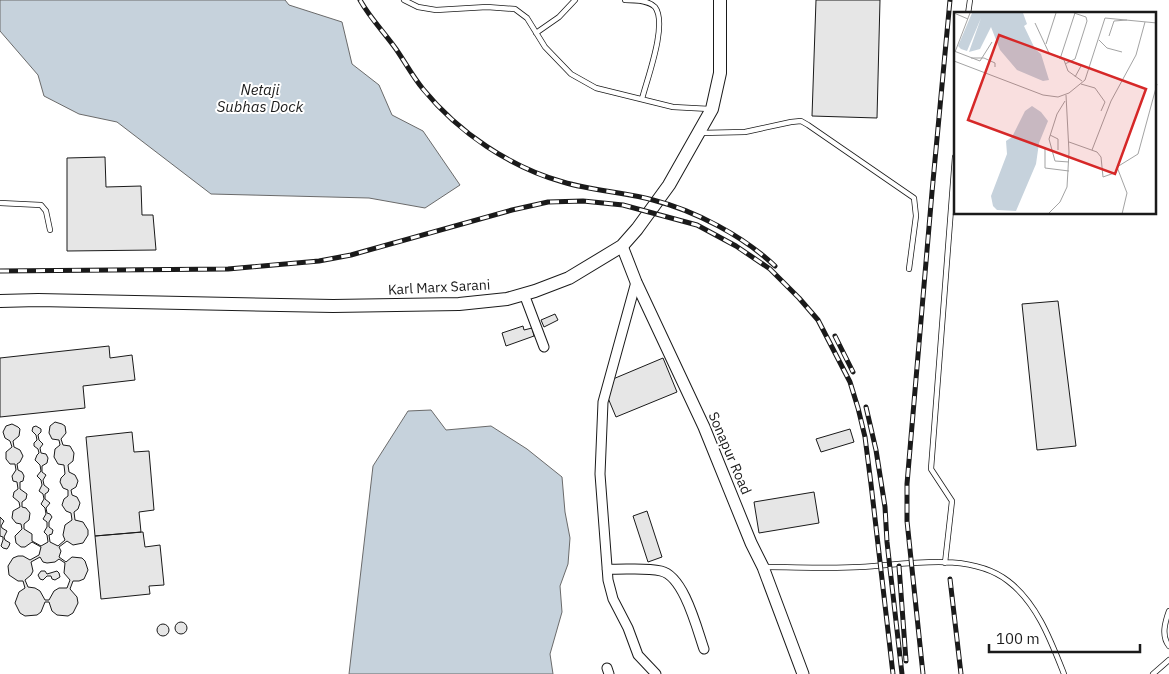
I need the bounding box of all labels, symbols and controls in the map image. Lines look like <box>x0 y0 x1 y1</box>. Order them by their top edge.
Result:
inset map <box>954 12 1156 215</box>
water label: Netaji Subhas Dock <box>217 80 304 116</box>
street label: Karl Marx Sarani <box>387 275 491 299</box>
street label: Sonapur Road <box>705 409 755 497</box>
scale bar <box>989 622 1140 654</box>
text: 100 m <box>996 629 1040 648</box>

